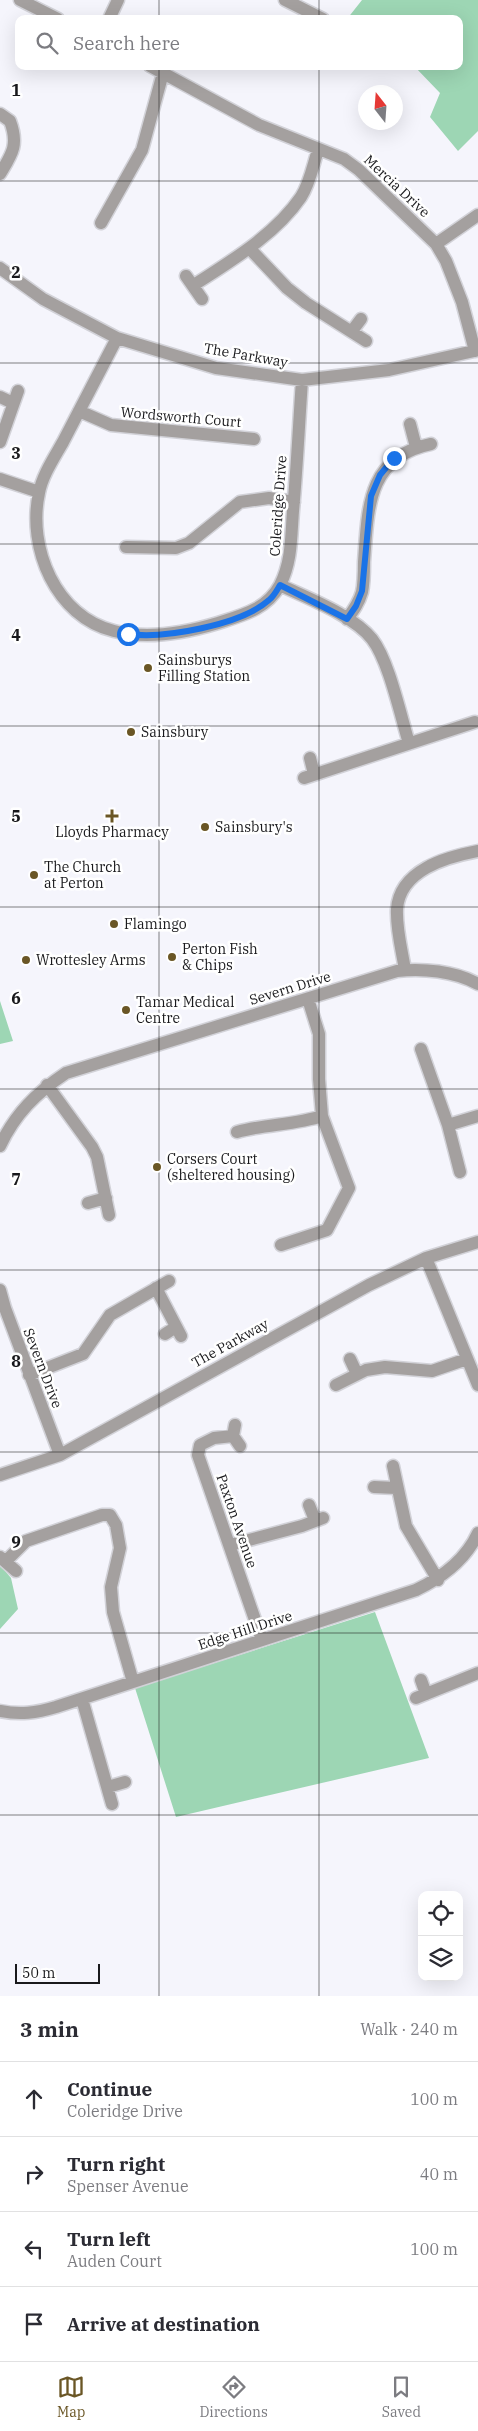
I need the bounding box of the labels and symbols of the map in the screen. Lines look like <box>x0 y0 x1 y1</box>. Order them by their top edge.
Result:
text: 1 <box>11 80 21 100</box>
north arrow <box>358 85 403 130</box>
street label: Mercia Drive <box>360 151 434 221</box>
text: 2 <box>11 262 21 282</box>
street label: The Parkway <box>203 339 290 371</box>
street label: Wordsworth Court <box>120 403 242 431</box>
text: 3 <box>11 443 21 463</box>
route end <box>383 447 406 470</box>
street label: Coleridge Drive <box>265 455 291 557</box>
route start <box>117 623 140 646</box>
text: 4 <box>11 625 21 645</box>
place label: Sainsburys Filling Station <box>158 651 250 685</box>
marker: Sainsburys Filling Station <box>142 662 154 674</box>
place label: Sainsbury <box>141 723 209 741</box>
marker: Sainsbury <box>125 726 137 738</box>
text: 5 <box>11 806 21 826</box>
marker: Lloyds Pharmacy <box>106 810 118 822</box>
place label: Sainsbury's <box>215 818 293 836</box>
marker: Sainsbury's <box>199 821 211 833</box>
place label: Lloyds Pharmacy <box>55 823 169 841</box>
place label: The Church at Perton <box>44 858 122 892</box>
marker: The Church at Perton <box>28 869 40 881</box>
place label: Flamingo <box>124 915 187 933</box>
marker: Flamingo <box>108 918 120 930</box>
place label: Perton Fish & Chips <box>182 940 258 974</box>
place label: Wrottesley Arms <box>36 951 146 969</box>
marker: Perton Fish & Chips <box>166 951 178 963</box>
marker: Wrottesley Arms <box>20 954 32 966</box>
street label: Severn Drive <box>247 967 333 1009</box>
text: 6 <box>11 988 21 1008</box>
place label: Tamar Medical Centre <box>136 993 234 1027</box>
marker: Tamar Medical Centre <box>120 1004 132 1016</box>
place label: Corsers Court (sheltered housing) <box>167 1150 295 1184</box>
marker: Corsers Court (sheltered housing) <box>151 1161 163 1173</box>
text: 7 <box>11 1169 21 1189</box>
street label: The Parkway <box>188 1314 272 1371</box>
street label: Severn Drive <box>19 1325 67 1411</box>
text: 8 <box>11 1351 21 1371</box>
street label: Paxton Avenue <box>212 1472 262 1570</box>
text: 9 <box>11 1532 21 1552</box>
street label: Edge Hill Drive <box>196 1606 294 1654</box>
scale bar <box>15 1961 100 1984</box>

